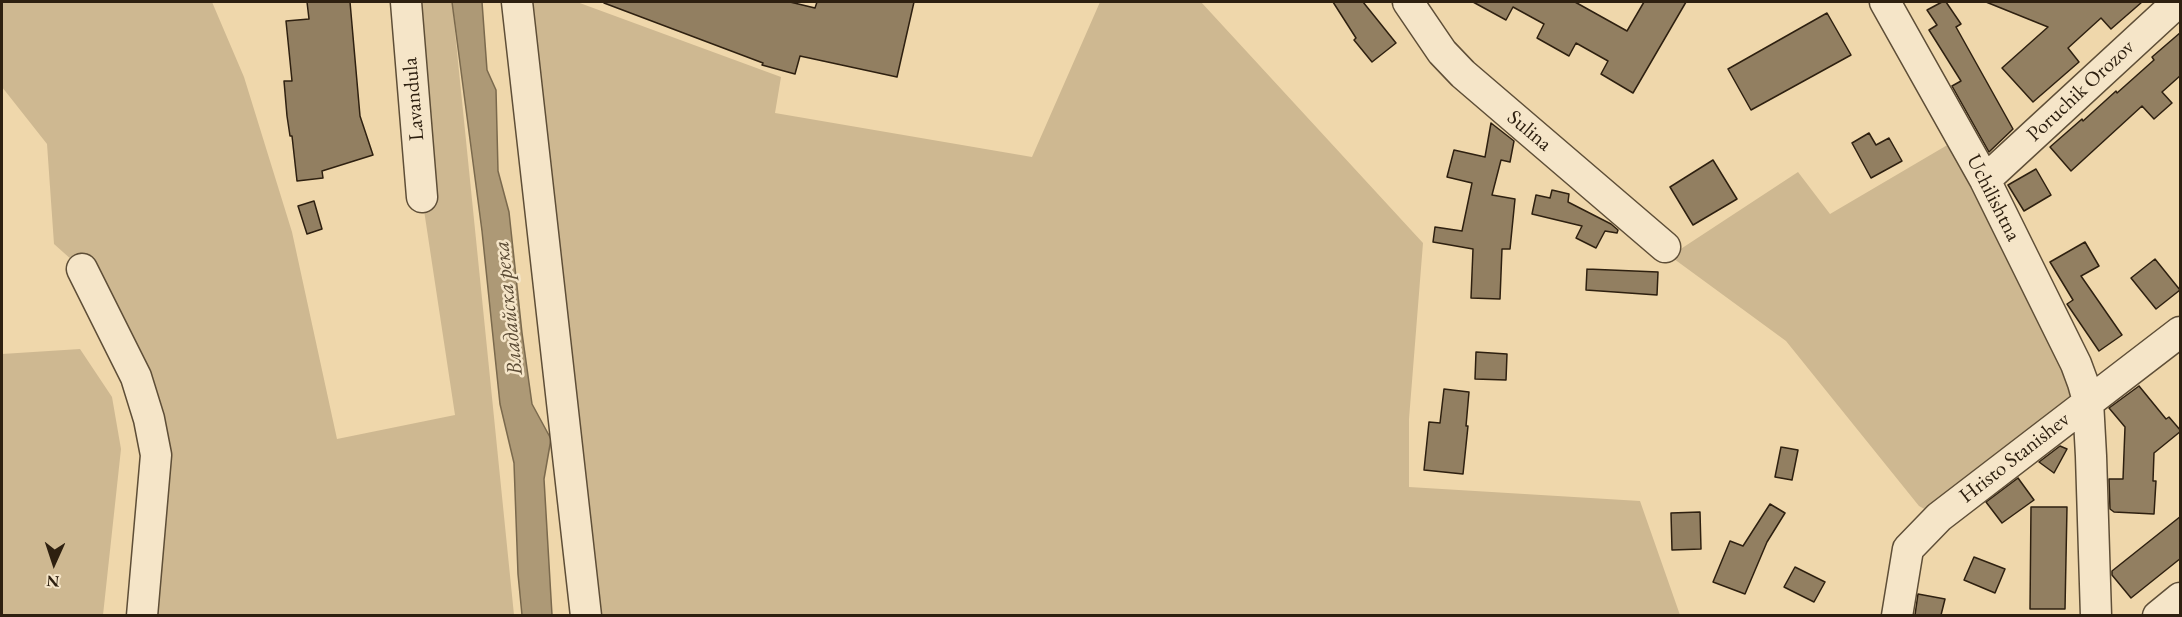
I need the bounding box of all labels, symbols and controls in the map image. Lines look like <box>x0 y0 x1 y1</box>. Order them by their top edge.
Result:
street label: Poruchik Orozov <box>2022 35 2140 147</box>
street label: Lavandula <box>398 56 430 142</box>
street label: Sulina <box>1502 105 1556 157</box>
street label: Uchilishtna <box>1960 150 2026 246</box>
water label: Владайска река <box>489 239 529 377</box>
street label: Hristo Stanishev <box>1955 407 2075 509</box>
north arrow <box>24 533 84 593</box>
text: N <box>46 571 60 592</box>

